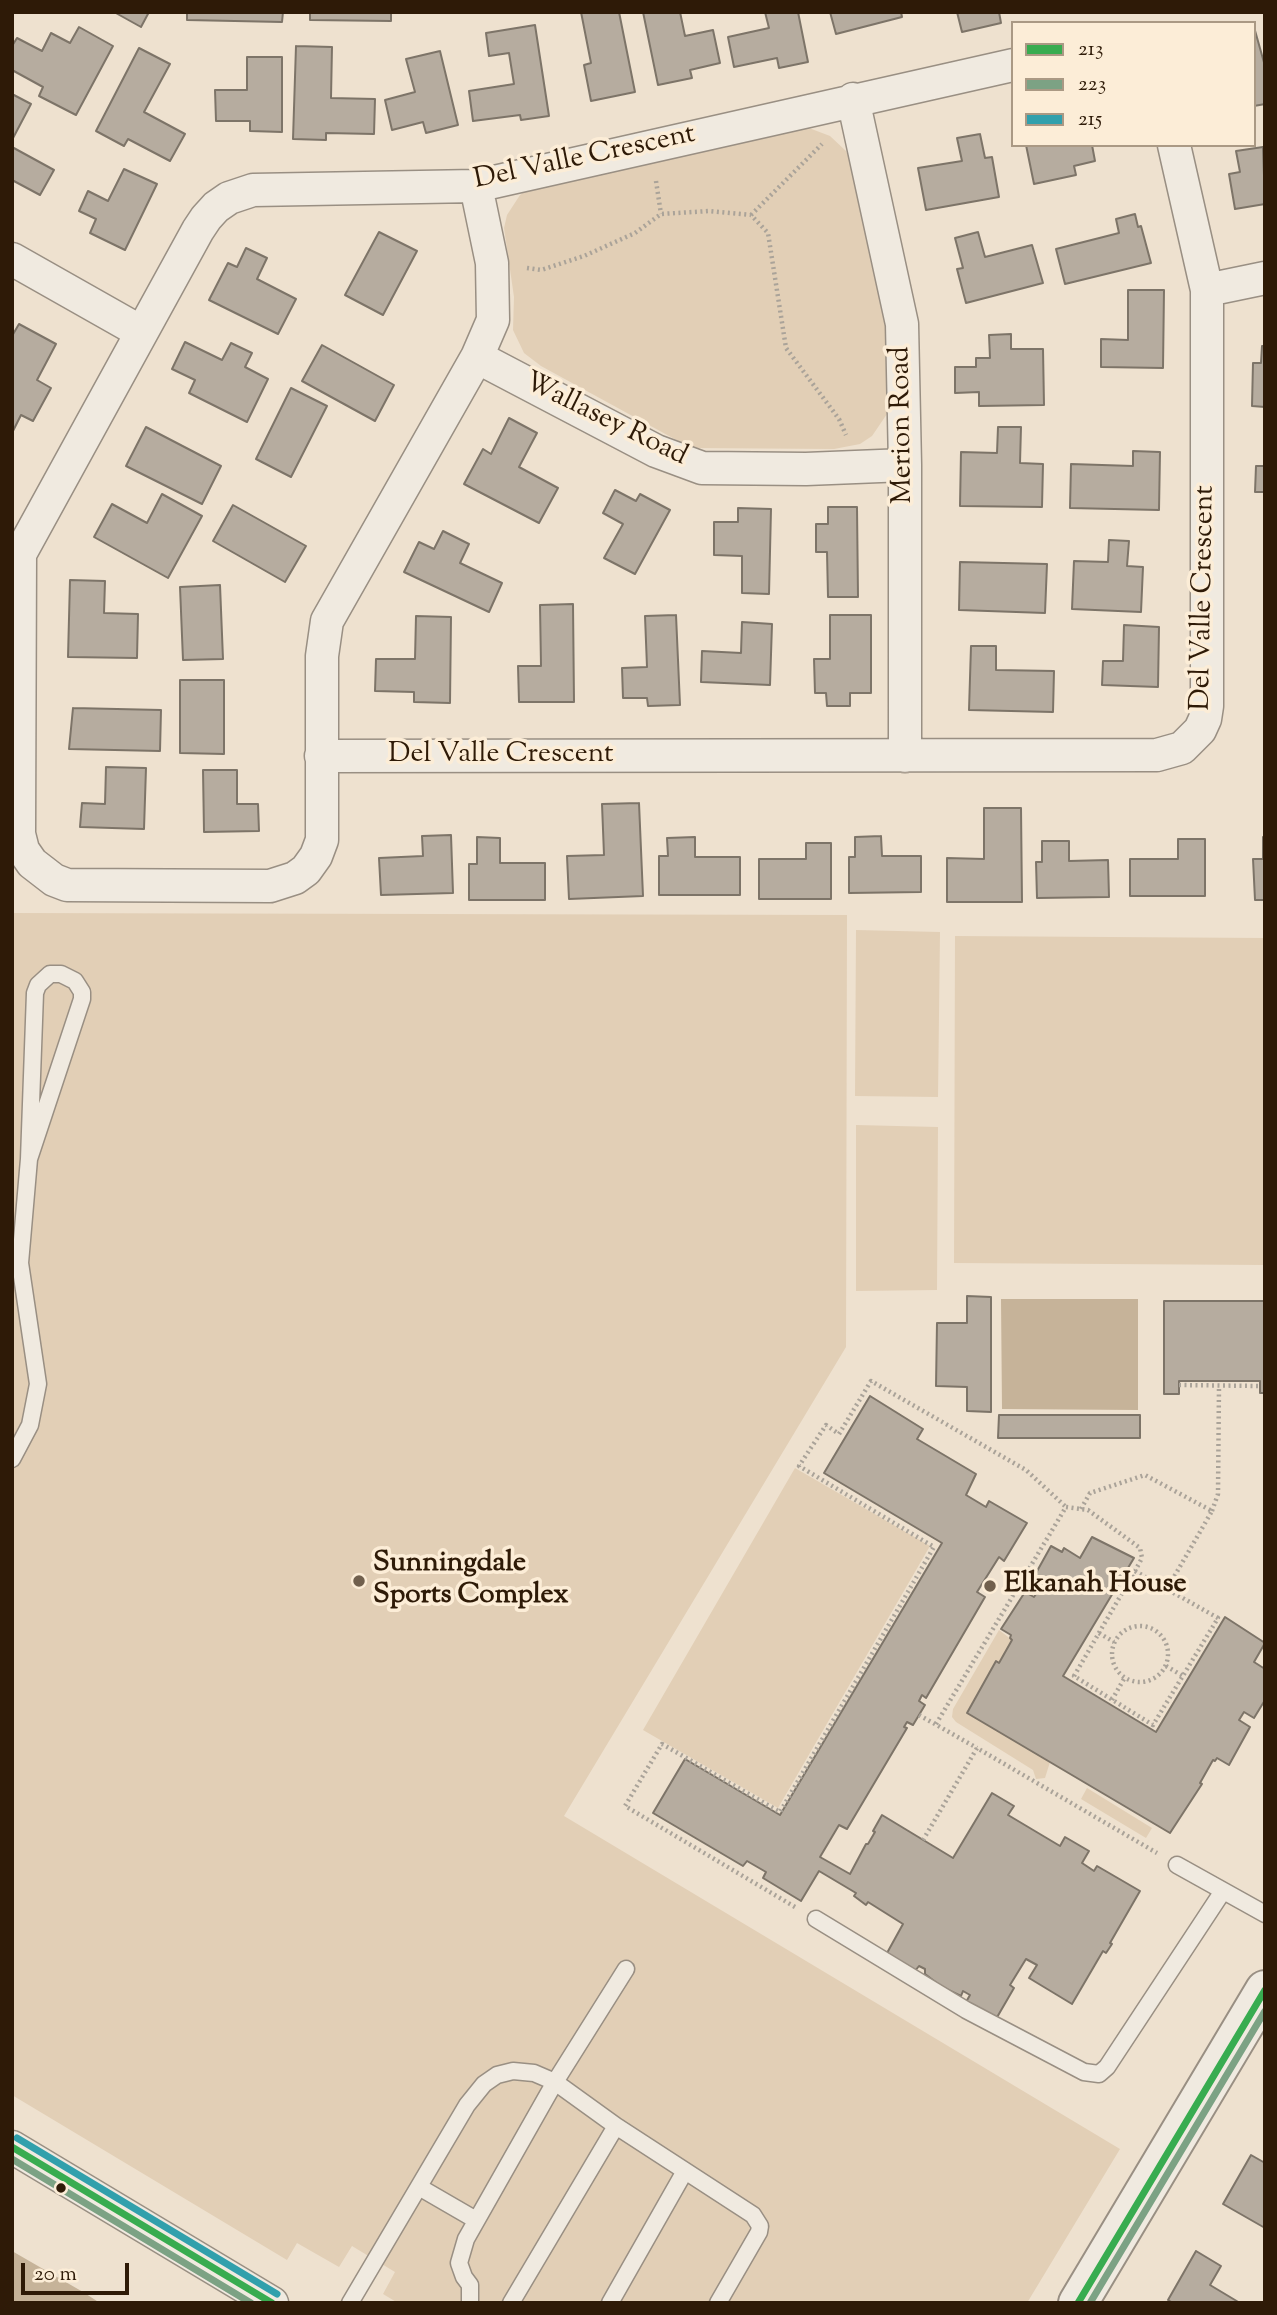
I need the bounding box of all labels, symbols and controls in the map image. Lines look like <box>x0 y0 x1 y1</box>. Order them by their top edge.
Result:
legend <box>1011 21 1256 147</box>
text: 213 <box>1078 35 1103 65</box>
text: 223 <box>1078 70 1106 100</box>
text: 215 <box>1078 105 1102 135</box>
street label: Del Valle Crescent <box>471 119 699 199</box>
street label: Merion Road <box>886 346 922 504</box>
street label: Wallasey Road <box>518 367 692 475</box>
street label: Del Valle Crescent <box>1186 485 1224 711</box>
street label: Del Valle Crescent <box>388 739 614 773</box>
place label: Sunningdale Sports Complex <box>373 1548 569 1614</box>
place label: Elkanah House <box>1004 1569 1187 1603</box>
marker: Sunningdale Sports Complex <box>351 1573 367 1589</box>
marker: Elkanah House <box>982 1578 998 1594</box>
unlabelled marker <box>54 2181 68 2195</box>
scale bar <box>24 2248 133 2292</box>
text: 20 m <box>34 2260 77 2290</box>

